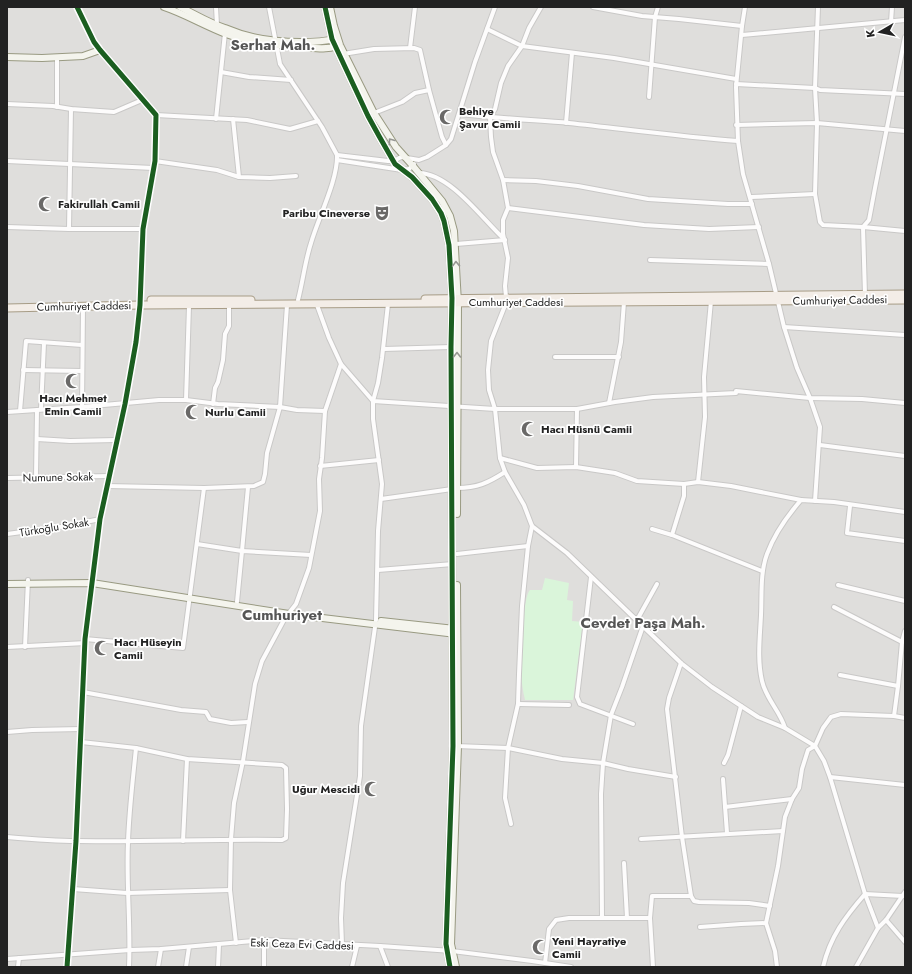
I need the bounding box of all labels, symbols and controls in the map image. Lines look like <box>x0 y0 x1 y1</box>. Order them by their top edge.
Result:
north arrow <box>860 12 900 52</box>
text: K <box>862 28 879 39</box>
district label: Serhat Mah. <box>231 34 315 56</box>
place label: Behiye Şavur Camii <box>459 103 520 132</box>
mosque icon: Behiye Şavur Camii <box>438 108 456 126</box>
one-way arrow <box>388 138 396 145</box>
mosque icon: Fakirullah Camii <box>37 195 55 213</box>
place label: Fakirullah Camii <box>58 196 140 212</box>
theatre icon: Paribu Cineverse <box>373 204 391 222</box>
place label: Paribu Cineverse <box>283 205 370 221</box>
one-way arrow <box>452 261 461 267</box>
street label: Cumhuriyet Caddesi <box>793 291 888 309</box>
street label: Cumhuriyet Caddesi <box>469 294 563 310</box>
street label: Cumhuriyet Caddesi <box>37 297 132 315</box>
one-way arrow <box>453 352 461 358</box>
mosque icon: Hacı Mehmet Emin Camii <box>64 372 82 390</box>
place label: Hacı Mehmet Emin Camii <box>39 390 107 419</box>
mosque icon: Nurlu Camii <box>184 403 202 421</box>
place label: Nurlu Camii <box>205 404 266 420</box>
mosque icon: Hacı Hüsnü Camii <box>520 420 538 438</box>
place label: Hacı Hüsnü Camii <box>541 421 632 437</box>
street label: Numune Sokak <box>23 468 93 486</box>
street label: Türkoğlu Sokak <box>18 514 90 540</box>
district label: Cumhuriyet <box>242 604 322 626</box>
district label: Cevdet Paşa Mah. <box>580 612 706 634</box>
place label: Hacı Hüseyin Camii <box>114 634 182 663</box>
mosque icon: Hacı Hüseyin Camii <box>93 639 111 657</box>
mosque icon: Uğur Mescidi <box>363 780 381 798</box>
place label: Uğur Mescidi <box>292 781 360 797</box>
place label: Yeni Hayratiye Camii <box>551 933 626 962</box>
street label: Eski Ceza Evi Caddesi <box>250 934 354 954</box>
mosque icon: Yeni Hayratiye Camii <box>531 938 549 956</box>

